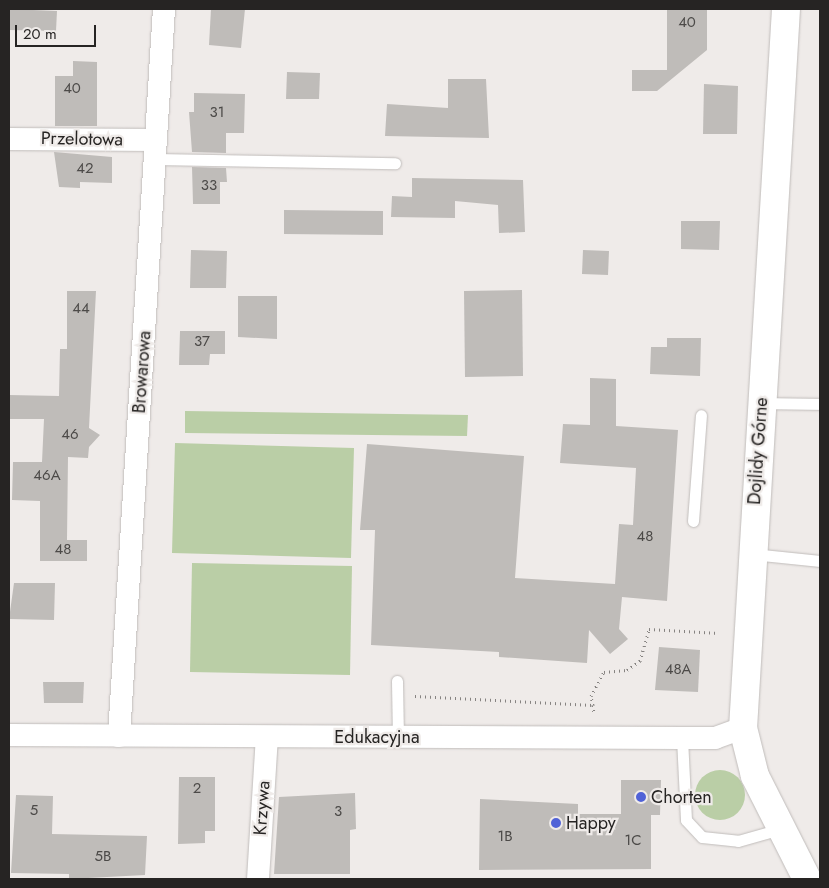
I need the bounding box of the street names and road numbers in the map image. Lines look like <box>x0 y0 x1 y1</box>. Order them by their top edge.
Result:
street label: Przelotowa <box>41 127 123 151</box>
street label: Browarowa <box>128 330 156 414</box>
street label: Dojlidy Górne <box>743 397 773 505</box>
street label: Edukacyjna <box>334 726 420 748</box>
street label: Krzywa <box>249 780 275 836</box>

